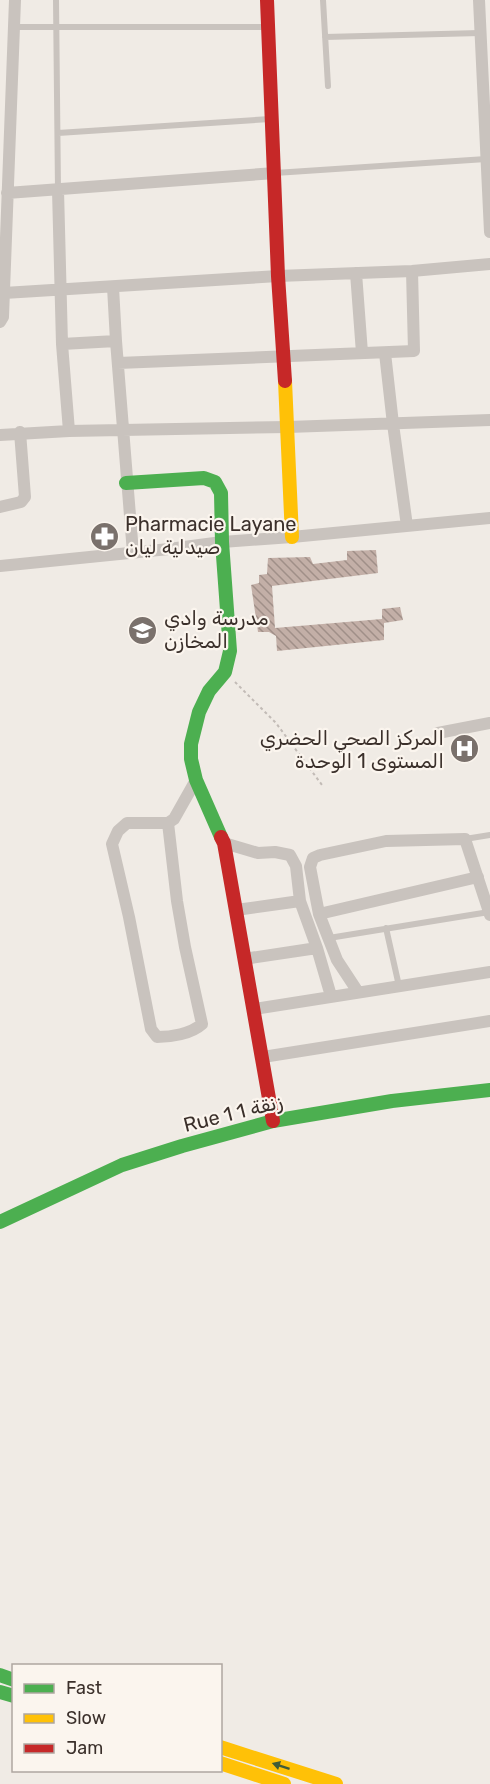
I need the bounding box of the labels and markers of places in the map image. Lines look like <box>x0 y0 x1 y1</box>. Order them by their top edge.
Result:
place label: Pharmacie Layane صيدلية ليان <box>125 512 297 559</box>
pharmacy icon: Pharmacie Layane صيدلية ليان <box>88 520 120 552</box>
place label: مدرسة وادي المخازن <box>164 606 269 653</box>
school or university icon: مدرسة وادي المخازن <box>127 614 159 646</box>
place label: المركز الصحي الحضري المستوى 1 الوحدة <box>260 726 444 773</box>
hospital icon: المركز الصحي الحضري المستوى 1 الوحدة <box>449 733 481 765</box>

